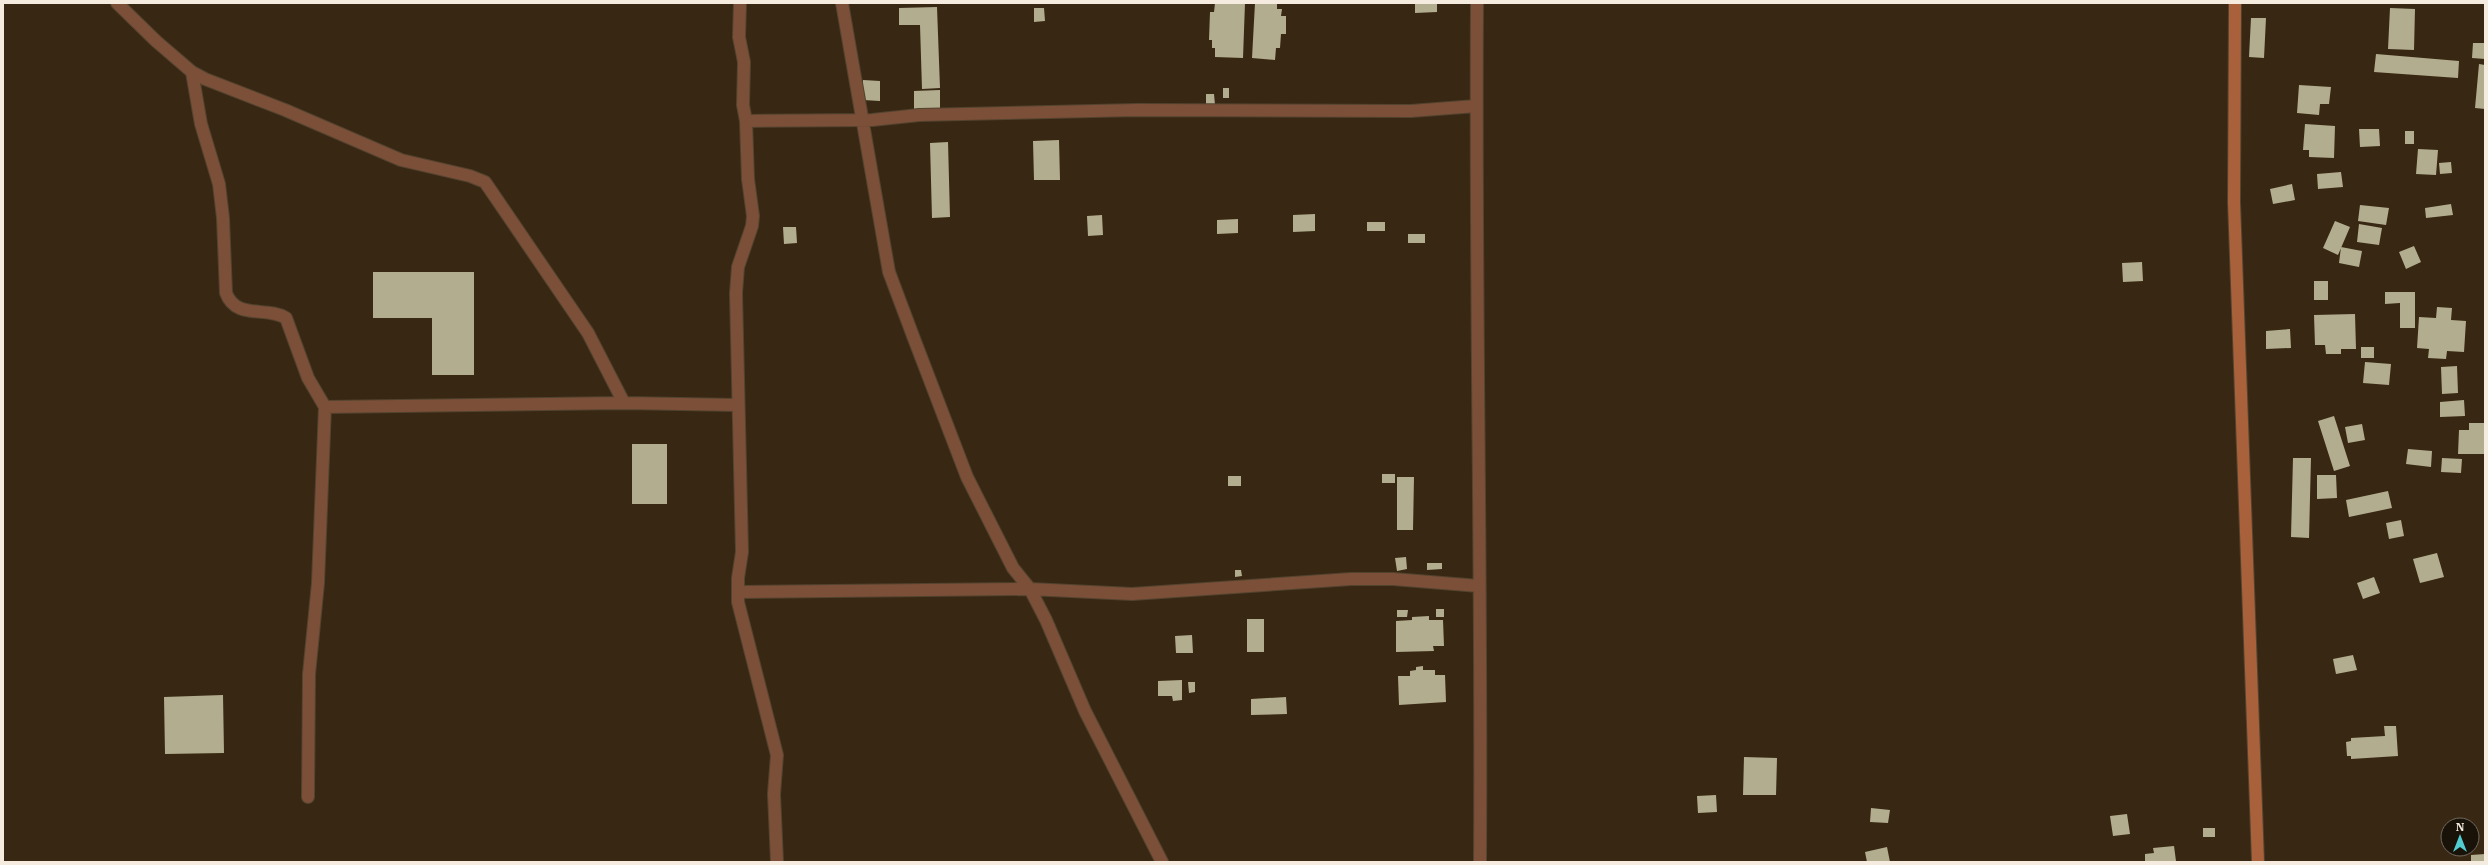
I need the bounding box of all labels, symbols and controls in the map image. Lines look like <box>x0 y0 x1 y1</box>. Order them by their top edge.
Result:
north arrow <box>2440 817 2480 857</box>
text: N <box>2456 820 2465 834</box>

